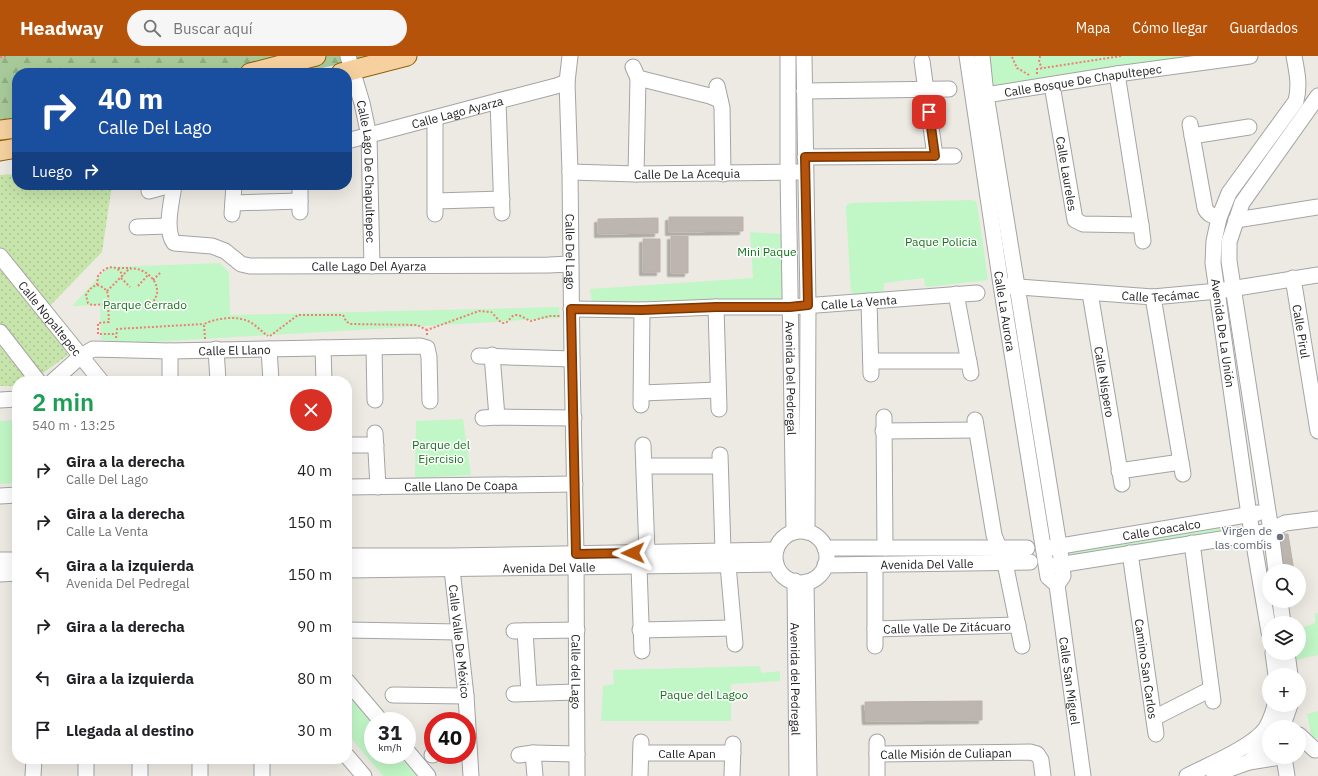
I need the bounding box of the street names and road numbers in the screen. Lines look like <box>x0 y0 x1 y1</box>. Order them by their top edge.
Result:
street label: Calle Bosque De Chapultepec <box>1003 61 1162 99</box>
street label: Calle Lago Ayarza <box>410 92 505 131</box>
street label: Calle Lago De Chapultepec <box>354 99 379 243</box>
street label: Calle Laureles <box>1053 135 1081 212</box>
street label: Calle De La Acequia <box>634 165 741 182</box>
street label: Calle Del Lago <box>563 214 579 290</box>
street label: Calle Lago Del Ayarza <box>311 258 427 273</box>
street label: Calle La Aurora <box>991 270 1019 353</box>
street label: Avenida De La Unión <box>1208 277 1238 389</box>
street label: Calle Nopaltepec <box>16 278 85 359</box>
street label: Calle Tecámac <box>1121 285 1200 305</box>
street label: Calle La Venta <box>820 291 898 312</box>
street label: Calle Pirul <box>1290 303 1314 359</box>
street label: Avenida Del Pedregal <box>783 321 800 435</box>
street label: Calle El Llano <box>198 341 271 358</box>
street label: Calle Níspero <box>1092 345 1118 419</box>
street label: Calle Llano De Coapa <box>404 477 518 494</box>
street label: Calle Coacalco <box>1121 515 1202 543</box>
street label: Avenida Del Valle <box>880 555 974 572</box>
street label: Avenida Del Valle <box>502 559 596 575</box>
street label: Calle Valle De México <box>446 584 474 700</box>
street label: Calle Valle De Zitácuaro <box>883 618 1011 636</box>
street label: Camino San Carlos <box>1132 618 1161 720</box>
street label: Avenida del Pedregal <box>788 622 804 736</box>
street label: Calle del Lago <box>569 634 584 709</box>
street label: Calle San Miguel <box>1057 636 1083 726</box>
street label: Calle Misión de Culiapan <box>880 745 1012 761</box>
street label: Calle Apan <box>658 746 716 761</box>

